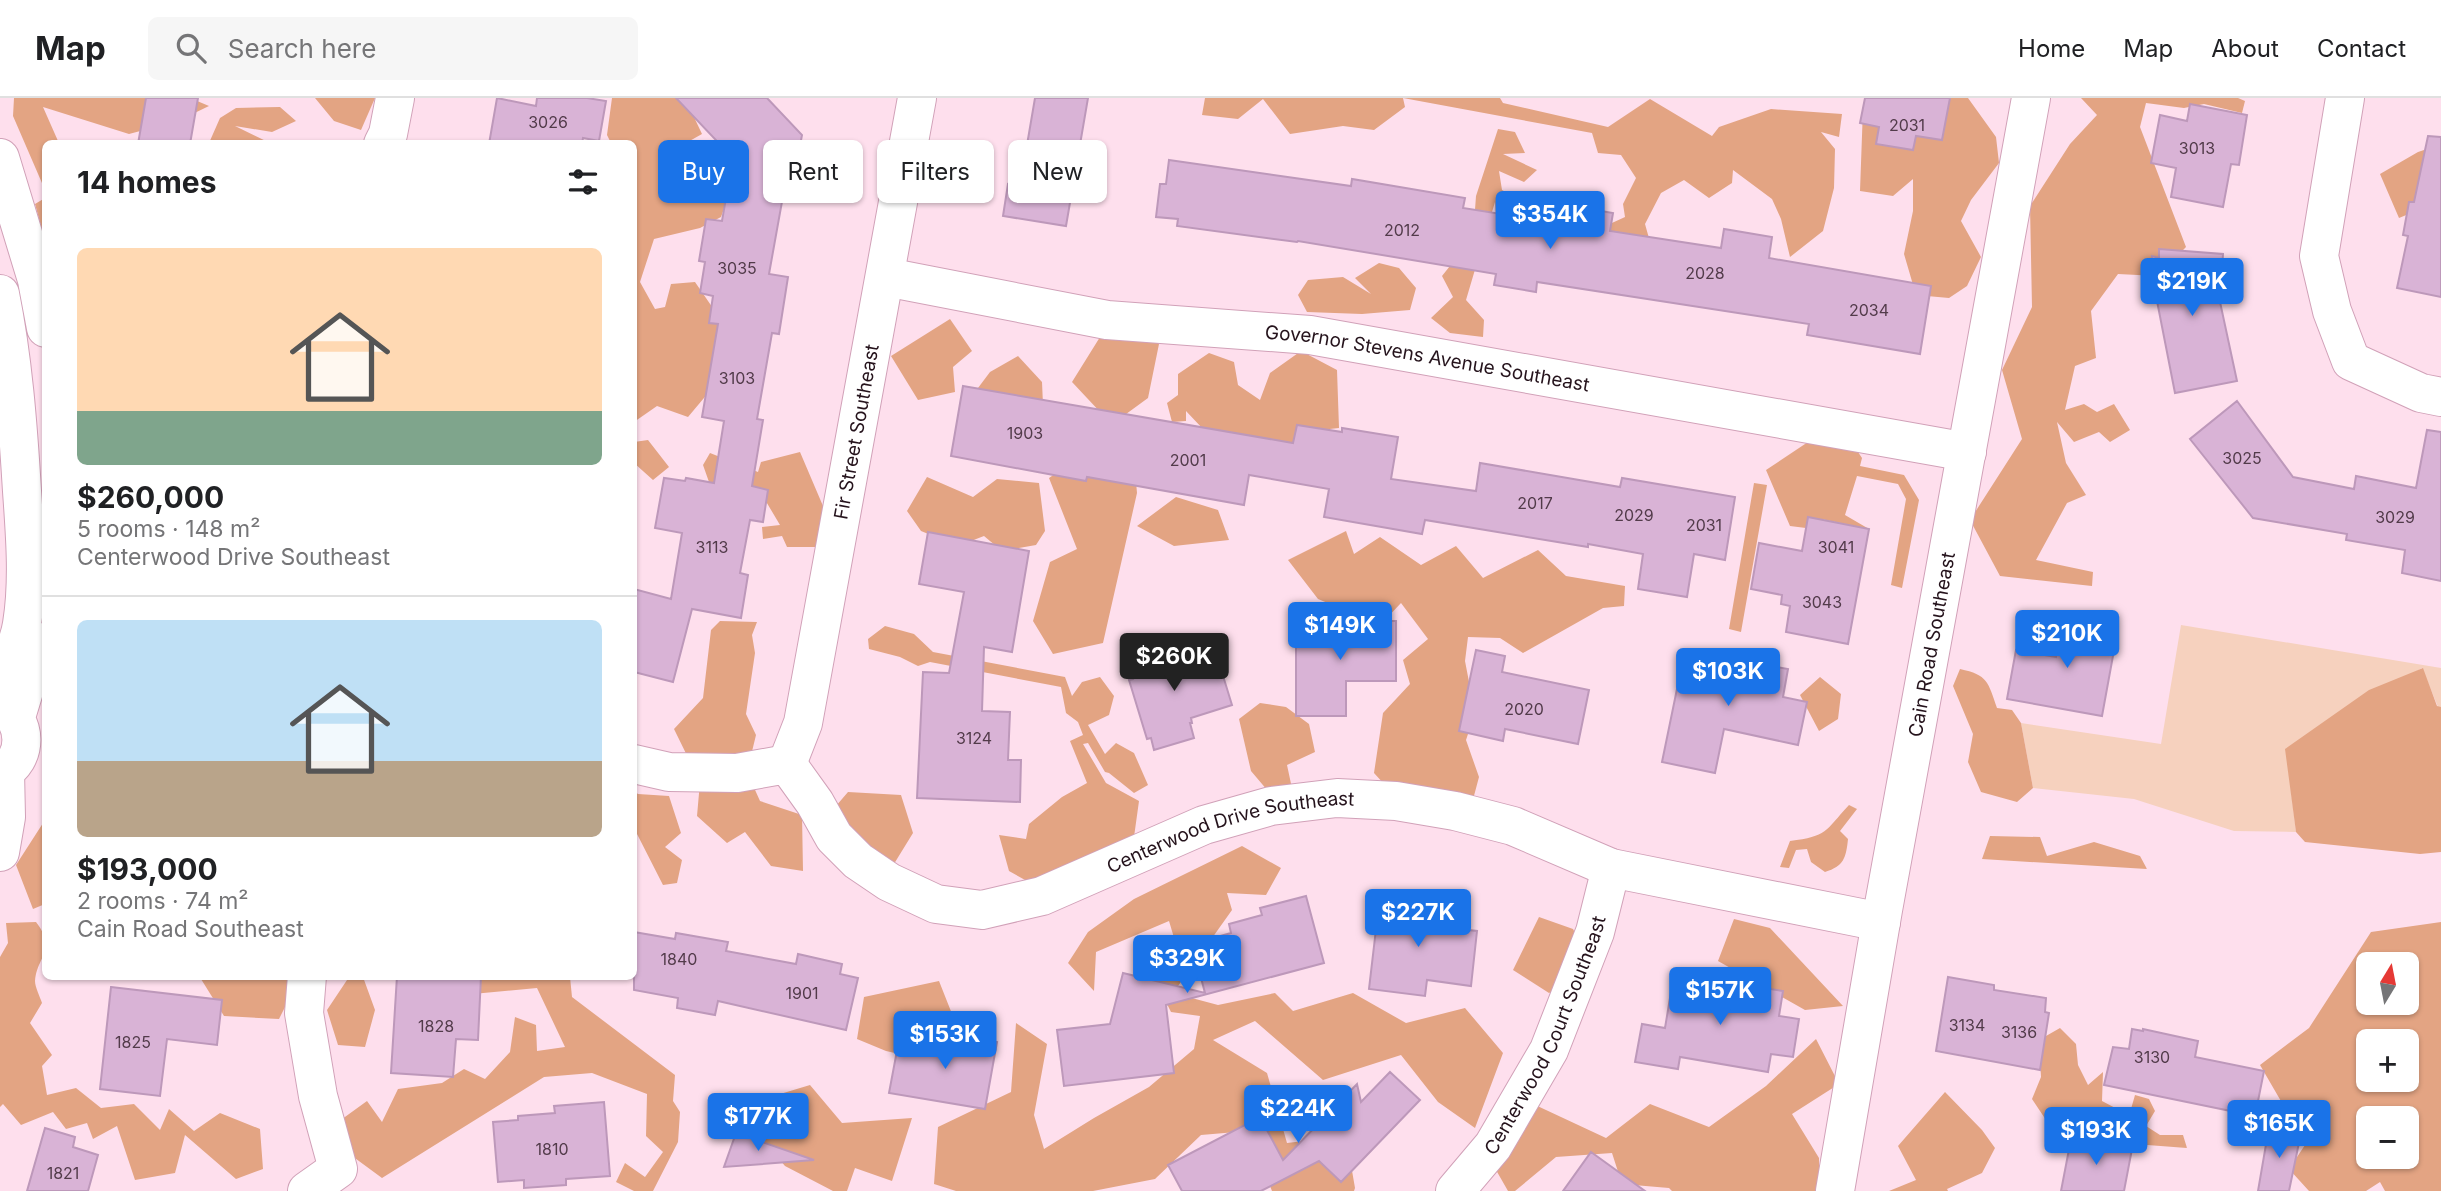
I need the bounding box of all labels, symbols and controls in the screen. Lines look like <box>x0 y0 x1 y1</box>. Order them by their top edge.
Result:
search box <box>148 17 638 80</box>
text: Map <box>35 28 106 68</box>
icon: search <box>172 29 210 67</box>
text: Search here <box>228 33 376 64</box>
text: Home <box>2018 34 2085 63</box>
text: Map <box>2123 34 2173 63</box>
text: About <box>2211 34 2279 63</box>
text: Contact <box>2317 34 2406 63</box>
house number: 3026 <box>528 112 568 132</box>
house number: 2031 <box>1889 115 1925 135</box>
house number: 3013 <box>2179 138 2215 158</box>
chip: Buy <box>658 140 749 203</box>
chip: Rent <box>763 140 863 203</box>
chip: Filters <box>877 140 994 203</box>
chip: New <box>1008 140 1107 203</box>
icon: filters <box>564 163 602 201</box>
text: 14 homes <box>77 164 216 200</box>
pin: $354K <box>1501 192 1599 251</box>
text: $354K <box>1512 200 1588 228</box>
house number: 2012 <box>1384 220 1420 240</box>
house number: 3035 <box>717 258 757 278</box>
pin: $219K <box>2143 258 2241 318</box>
house number: 2028 <box>1685 263 1725 283</box>
text: $219K <box>2157 267 2227 295</box>
icon: home <box>277 294 403 420</box>
house number: 2034 <box>1849 300 1889 320</box>
street label: Governor Stevens Avenue Southeast <box>1264 321 1591 397</box>
street label: Fir Street Southeast <box>829 342 884 521</box>
house number: 3103 <box>719 368 755 388</box>
house number: 1903 <box>1007 423 1043 443</box>
house number: 3025 <box>2222 448 2262 468</box>
house number: 2001 <box>1170 450 1206 470</box>
text: $260,000 <box>77 479 224 515</box>
house number: 2017 <box>1517 493 1553 513</box>
house number: 2029 <box>1614 505 1654 525</box>
house number: 3029 <box>2375 507 2415 527</box>
text: 5 rooms · 148 m² <box>77 515 260 543</box>
house number: 2031 <box>1686 515 1722 535</box>
house number: 3113 <box>696 537 728 557</box>
house number: 3041 <box>1818 537 1854 557</box>
text: Centerwood Drive Southeast <box>77 543 390 571</box>
street label: Cain Road Southeast <box>1904 550 1960 739</box>
house number: 3043 <box>1802 592 1842 612</box>
pin: $149K <box>1291 602 1389 662</box>
pin: $210K <box>2018 610 2116 670</box>
text: $149K <box>1304 611 1376 639</box>
text: $210K <box>2031 619 2103 647</box>
pin: $260K <box>1125 634 1223 693</box>
text: $260K <box>1136 642 1212 670</box>
pin: $103K <box>1679 648 1777 708</box>
text: $103K <box>1692 657 1764 685</box>
icon: home <box>277 666 403 792</box>
house number: 2020 <box>1504 699 1544 719</box>
house number: 3124 <box>956 728 992 748</box>
street label: Centerwood Drive Southeast <box>1103 787 1355 878</box>
text: $193,000 <box>77 851 218 887</box>
text: 2 rooms · 74 m² <box>77 887 249 915</box>
pin: $227K <box>1369 890 1467 949</box>
text: $227K <box>1381 898 1455 926</box>
street label: Centerwood Court Southeast <box>1480 914 1611 1160</box>
text: Cain Road Southeast <box>77 915 304 943</box>
pin: $329K <box>1138 936 1236 995</box>
text: $329K <box>1149 944 1225 972</box>
house number: 1840 <box>661 949 697 969</box>
north arrow <box>2356 952 2418 1015</box>
map controls <box>2356 952 2419 1169</box>
pin: $157K <box>1671 968 1769 1027</box>
text: $157K <box>1685 976 1755 1004</box>
house number: 1901 <box>785 983 819 1003</box>
pin: $153K <box>896 1012 994 1071</box>
house number: 3134 <box>1949 1015 1985 1035</box>
house number: 1828 <box>418 1016 454 1036</box>
text: $153K <box>909 1020 981 1048</box>
house number: 3136 <box>2001 1022 2037 1042</box>
button: + <box>2356 1029 2419 1092</box>
house number: 1825 <box>115 1032 151 1052</box>
house number: 3130 <box>2134 1047 2170 1067</box>
pin: $224K <box>1249 1086 1347 1145</box>
pin: $177K <box>709 1094 807 1153</box>
text: $224K <box>1260 1094 1336 1122</box>
pin: $165K <box>2230 1100 2328 1160</box>
text: $177K <box>724 1102 792 1130</box>
button: − <box>2356 1106 2419 1169</box>
pin: $193K <box>2047 1108 2145 1167</box>
text: $165K <box>2243 1109 2315 1137</box>
text: $193K <box>2060 1116 2132 1144</box>
house number: 1810 <box>535 1139 569 1159</box>
house number: 1821 <box>47 1163 79 1183</box>

